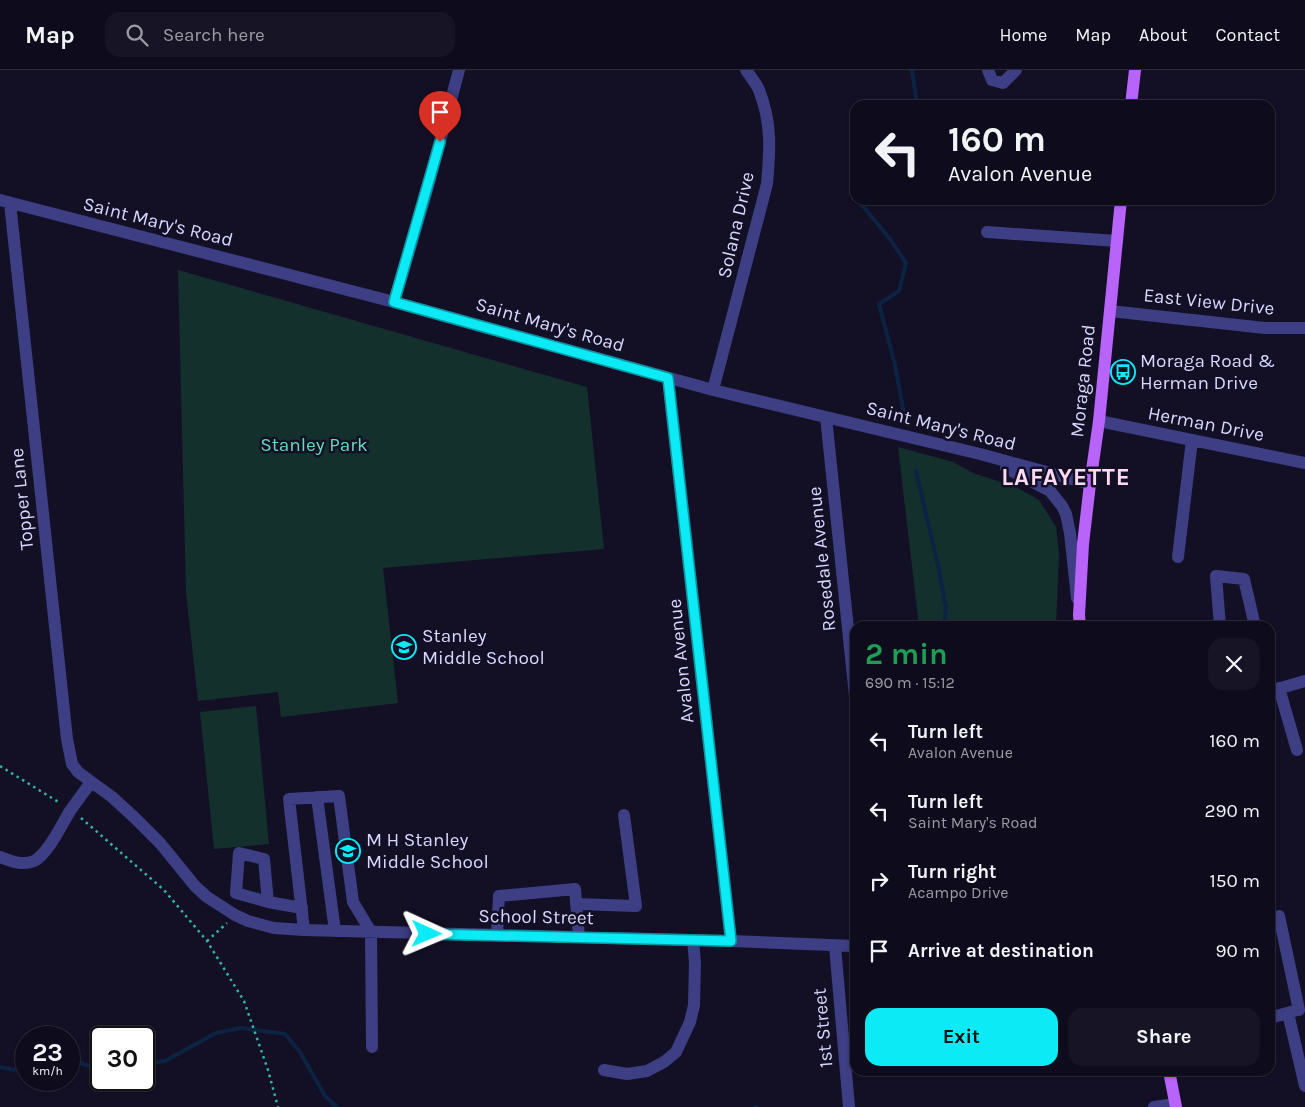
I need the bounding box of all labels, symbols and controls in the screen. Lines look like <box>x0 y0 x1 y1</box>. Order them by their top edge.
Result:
search box <box>105 12 455 57</box>
text: Map <box>25 21 75 49</box>
icon: search <box>123 21 151 49</box>
text: Search here <box>163 24 265 46</box>
text: Home <box>999 24 1047 46</box>
text: Map <box>1075 24 1111 46</box>
text: About <box>1139 24 1188 46</box>
text: Contact <box>1216 24 1280 46</box>
pin <box>419 91 461 142</box>
icon: arrive <box>426 98 454 126</box>
text: 160 m <box>948 119 1046 160</box>
icon: left <box>865 120 930 185</box>
text: Avalon Avenue <box>948 161 1092 187</box>
street label: Solana Drive <box>713 170 759 280</box>
street label: Saint Mary's Road <box>81 193 235 251</box>
street label: East View Drive <box>1142 284 1276 320</box>
street label: Saint Mary's Road <box>473 293 627 357</box>
street label: Moraga Road <box>1066 324 1100 438</box>
place label: Moraga Road & Herman Drive <box>1140 350 1275 394</box>
bus stop icon: Moraga Road & Herman Drive <box>1110 359 1136 385</box>
street label: Saint Mary's Road <box>864 397 1018 455</box>
street label: Herman Drive <box>1146 402 1266 446</box>
park label: Stanley Park <box>260 434 368 456</box>
street label: Topper Lane <box>6 447 38 551</box>
district label: LAFAYETTE <box>1001 463 1131 491</box>
street label: Rosedale Avenue <box>803 485 841 633</box>
street label: Avalon Avenue <box>664 598 698 724</box>
place label: Stanley Middle School <box>422 625 545 669</box>
school or university icon: Stanley Middle School <box>391 634 417 660</box>
text: 2 min <box>865 636 948 672</box>
button: close <box>1208 638 1260 690</box>
text: 690 m · 15:12 <box>865 673 955 692</box>
text: Turn left <box>908 721 983 743</box>
icon: left <box>865 727 893 755</box>
text: 160 m <box>1209 730 1260 752</box>
text: Avalon Avenue <box>908 743 1013 762</box>
text: Turn left <box>908 791 983 813</box>
icon: left <box>865 797 893 825</box>
text: 290 m <box>1204 800 1260 822</box>
text: Saint Mary's Road <box>908 813 1038 832</box>
place label: M H Stanley Middle School <box>366 829 489 873</box>
school or university icon: M H Stanley Middle School <box>335 838 361 864</box>
text: Turn right <box>908 861 997 883</box>
icon: right <box>865 867 893 895</box>
text: 150 m <box>1209 870 1260 892</box>
text: Acampo Drive <box>908 883 1009 902</box>
street label: School Street <box>478 905 594 929</box>
position arrow <box>400 907 452 959</box>
icon: arrive <box>865 937 893 965</box>
text: Arrive at destination <box>908 940 1094 962</box>
text: 90 m <box>1215 940 1260 962</box>
street label: 1st Street <box>809 987 837 1069</box>
button: Exit <box>865 1008 1058 1066</box>
button: Share <box>1068 1008 1260 1066</box>
speed limit sign: 30 <box>90 1026 155 1091</box>
text: 23 <box>32 1038 63 1067</box>
text: km/h <box>32 1064 63 1078</box>

